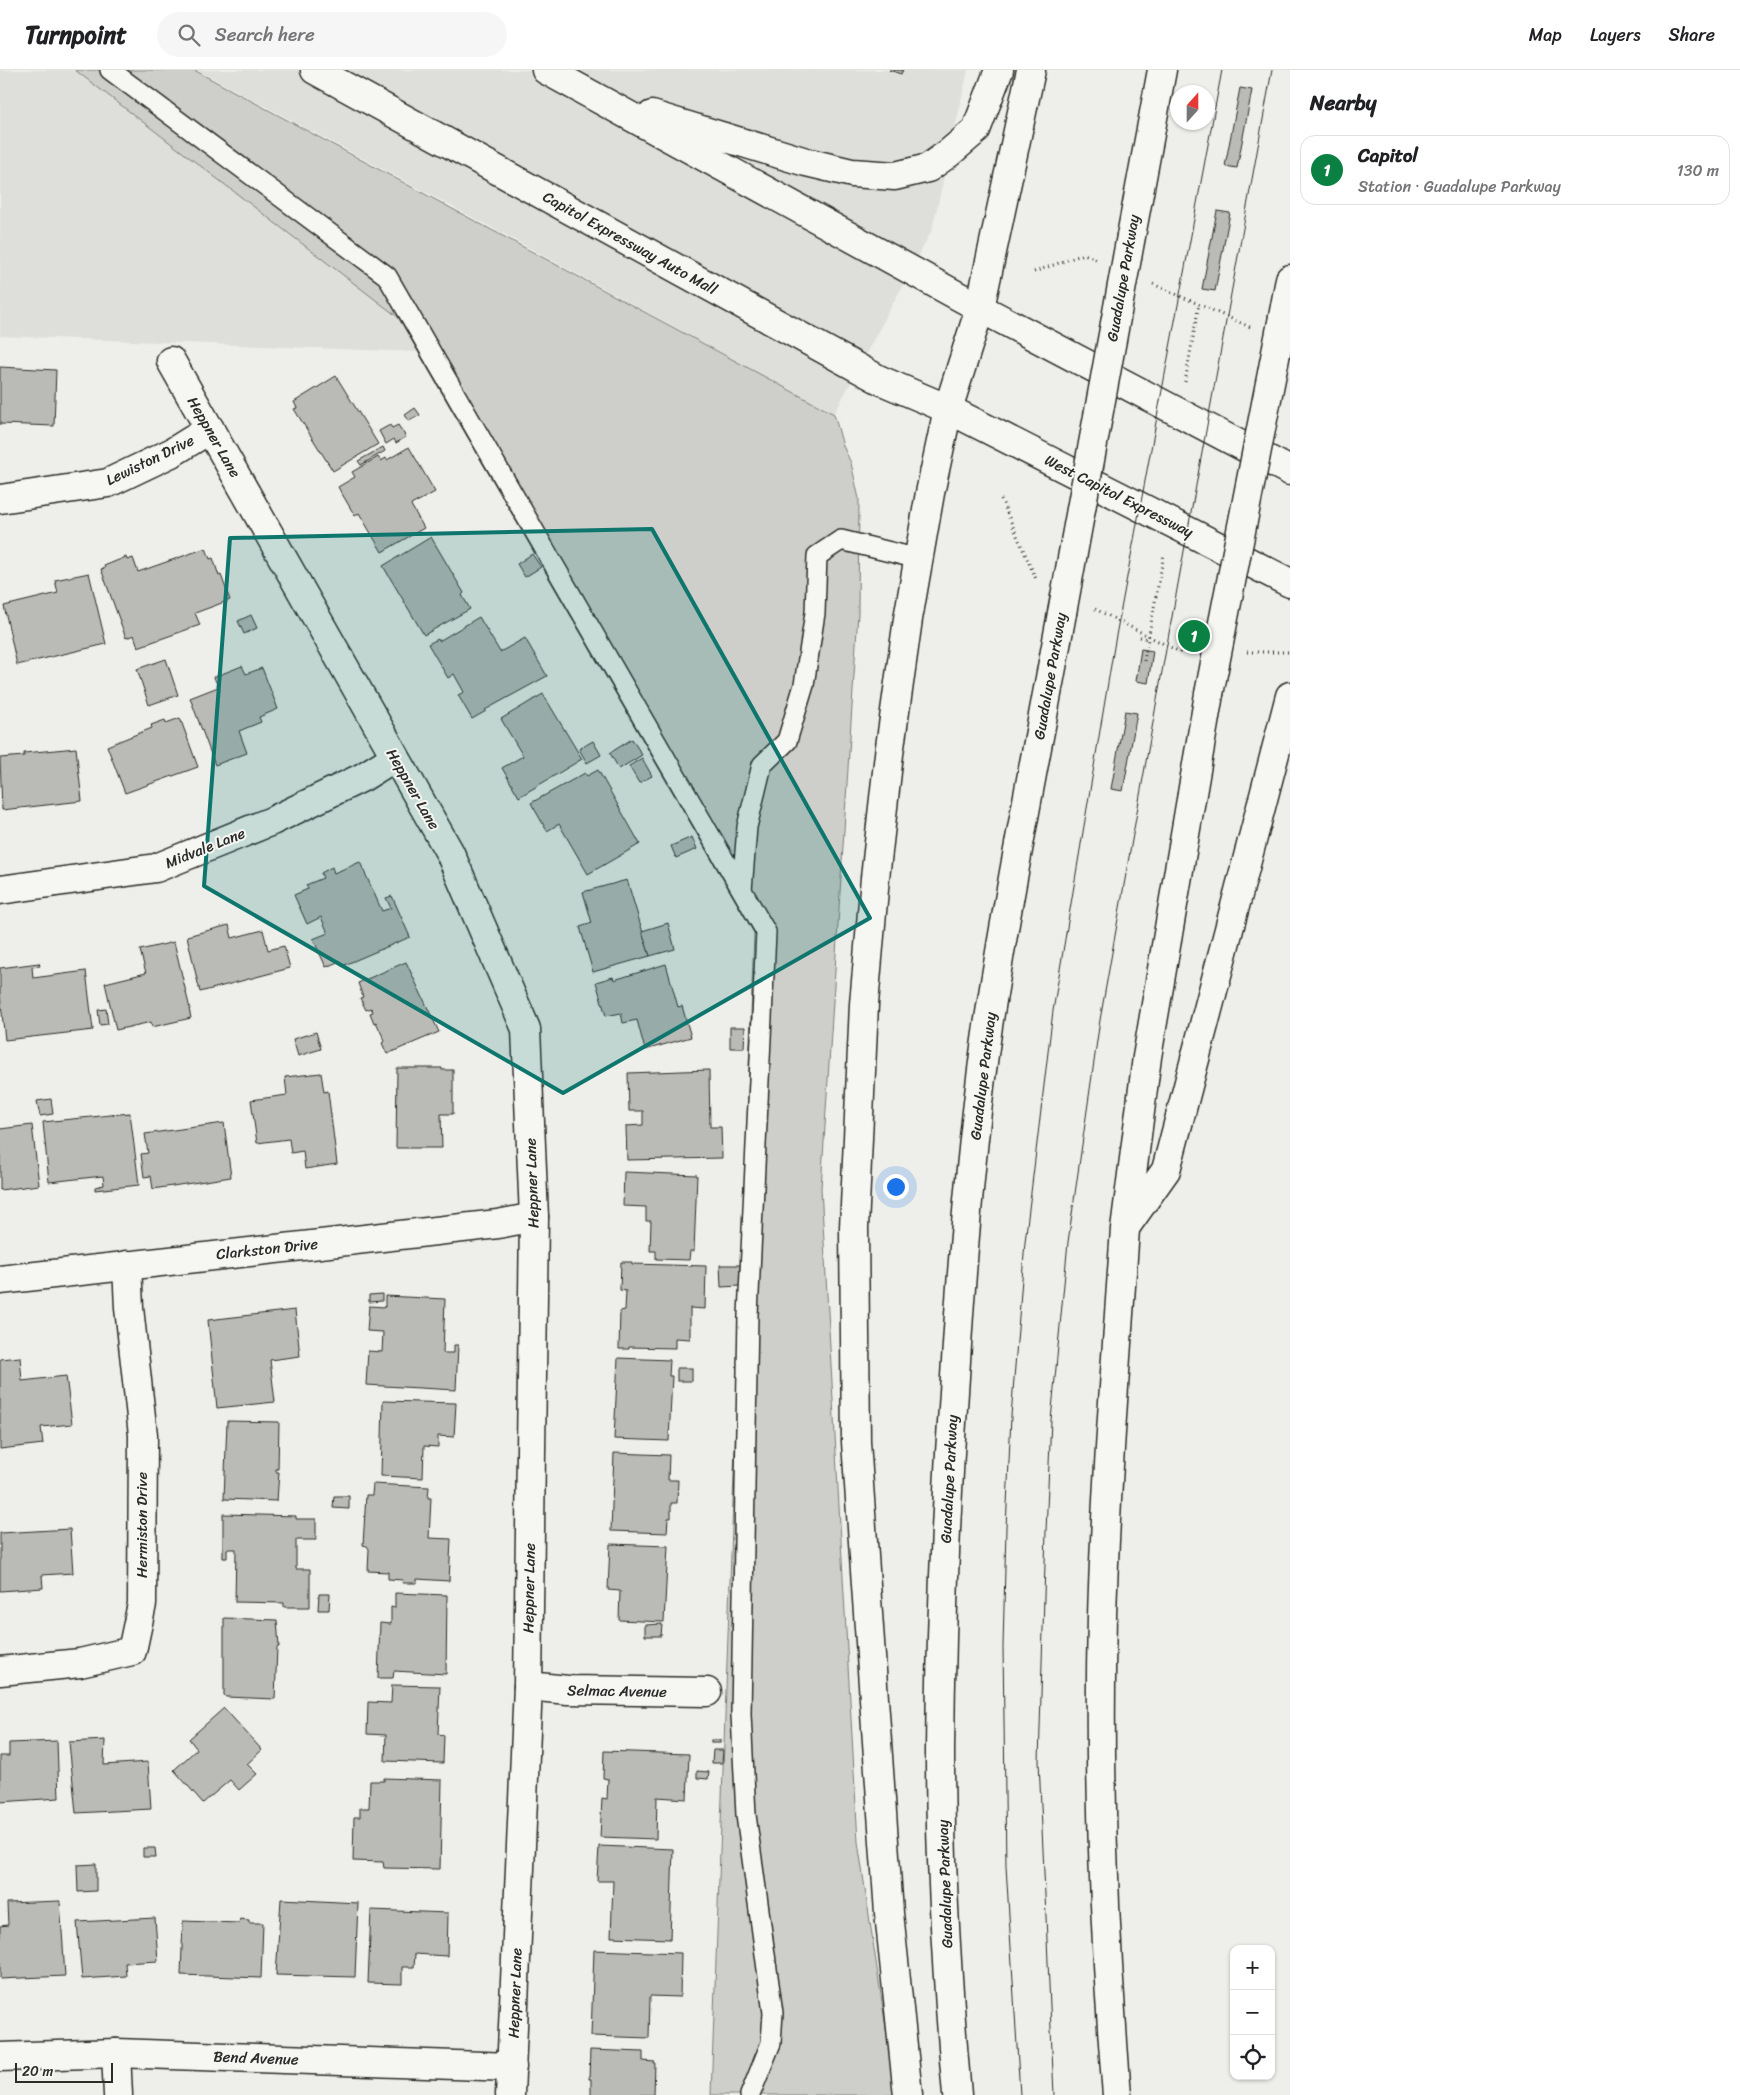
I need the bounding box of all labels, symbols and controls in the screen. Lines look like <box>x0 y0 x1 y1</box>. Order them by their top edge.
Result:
search box <box>157 12 507 57</box>
text: Turnpoint <box>25 14 127 56</box>
text: Search here <box>215 18 315 51</box>
text: Map <box>1529 19 1562 51</box>
text: Layers <box>1590 19 1641 51</box>
text: Share <box>1669 19 1715 51</box>
icon: search <box>175 21 203 49</box>
text: Nearby <box>1310 84 1376 122</box>
north arrow <box>1170 85 1215 130</box>
text: Capitol <box>1358 139 1418 172</box>
text: 1 <box>1324 156 1330 185</box>
text: 130 m <box>1677 156 1719 185</box>
text: Station · Guadalupe Parkway <box>1358 172 1561 201</box>
street label: Capitol Expressway Auto Mall <box>538 184 723 302</box>
street label: Guadalupe Parkway <box>1099 212 1147 344</box>
street label: Heppner Lane <box>180 391 248 483</box>
street label: Lewiston Drive <box>101 427 199 493</box>
street label: West Capitol Expressway <box>1040 447 1198 545</box>
street label: Guadalupe Parkway <box>1026 610 1074 742</box>
pin: 1 <box>1178 617 1210 655</box>
street label: Heppner Lane <box>379 743 447 835</box>
street label: Midvale Lane <box>161 820 249 876</box>
street label: Guadalupe Parkway <box>962 1010 1004 1141</box>
street label: Heppner Lane <box>517 1137 547 1229</box>
your location <box>883 1174 909 1200</box>
street label: Clarkston Drive <box>215 1231 320 1267</box>
street label: Guadalupe Parkway <box>933 1414 965 1544</box>
street label: Hermiston Drive <box>129 1472 155 1578</box>
street label: Heppner Lane <box>515 1542 543 1633</box>
street label: Selmac Avenue <box>567 1677 667 1705</box>
street label: Guadalupe Parkway <box>930 1819 960 1949</box>
map controls <box>1230 1945 1275 2080</box>
button: + <box>1230 1945 1275 1990</box>
street label: Heppner Lane <box>500 1947 530 2039</box>
button: − <box>1230 1990 1275 2035</box>
button: locate <box>1230 2035 1275 2080</box>
street label: Bend Avenue <box>213 2044 299 2072</box>
text: 20 m <box>22 2059 53 2084</box>
scale bar <box>15 2060 112 2083</box>

